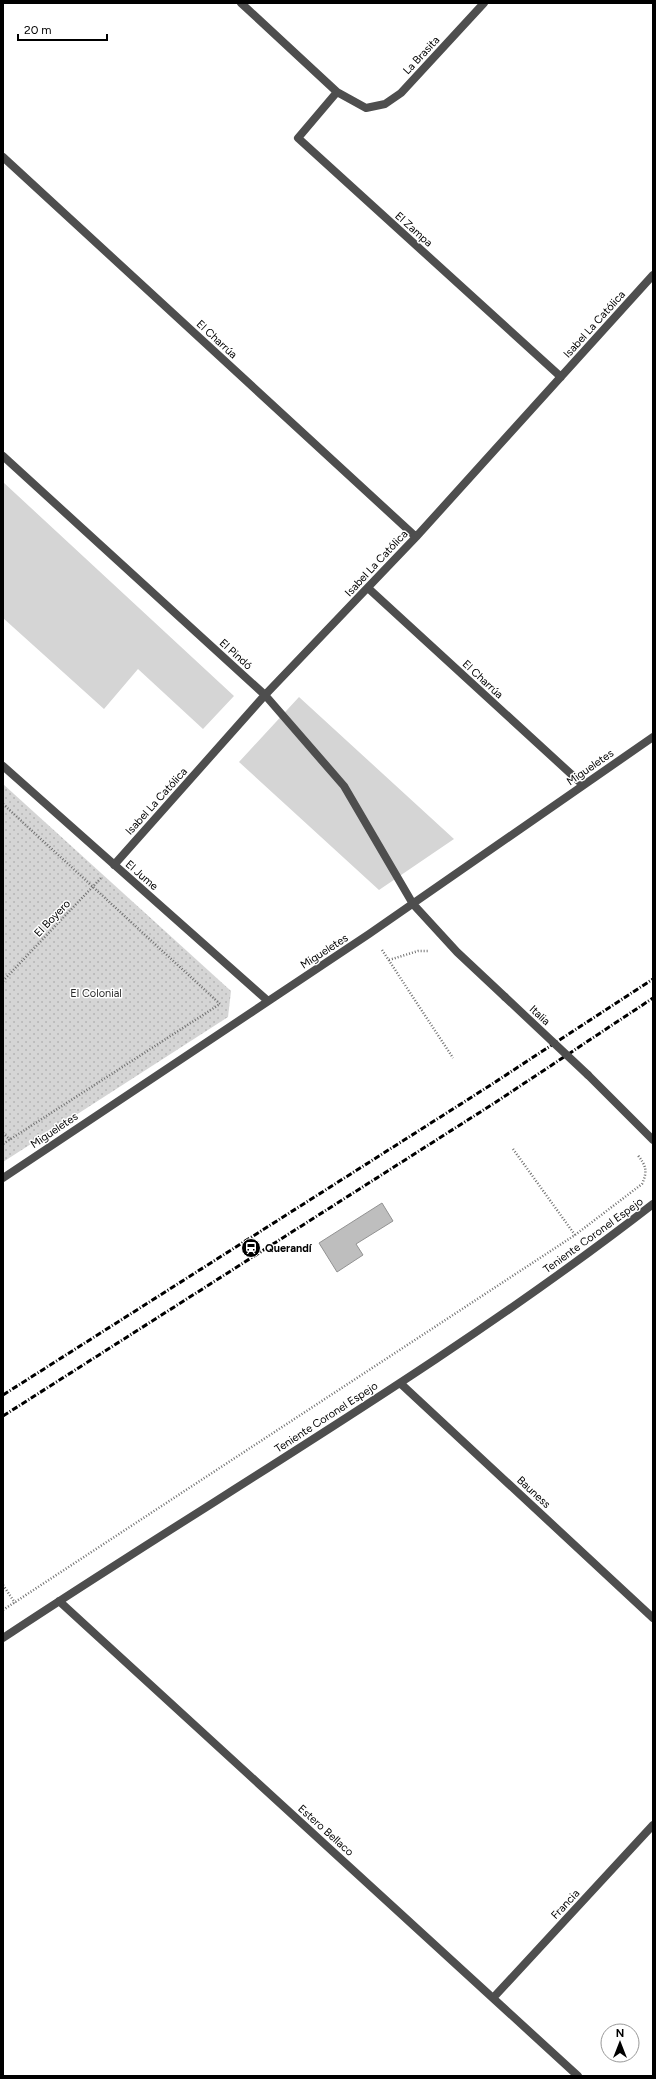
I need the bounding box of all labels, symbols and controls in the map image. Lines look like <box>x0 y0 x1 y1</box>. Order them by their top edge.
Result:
scale bar <box>18 16 107 42</box>
text: 20 m <box>24 23 52 37</box>
street label: La Brasita <box>400 34 442 77</box>
street label: El Zampa <box>392 209 435 250</box>
street label: Isabel La Católica <box>561 288 628 361</box>
street label: El Charrúa <box>194 317 240 361</box>
street label: Isabel La Católica <box>342 527 410 599</box>
street label: El Pindó <box>217 636 255 672</box>
street label: El Charrúa <box>460 657 506 701</box>
street label: Migueletes <box>564 747 616 788</box>
street label: Isabel La Católica <box>123 765 190 838</box>
street label: El Jume <box>123 858 161 893</box>
street label: El Boyero <box>32 897 73 940</box>
street label: Migueletes <box>298 931 351 972</box>
park label: El Colonial <box>70 987 122 1000</box>
street label: Italia <box>527 1003 553 1028</box>
street label: Migueletes <box>28 1110 80 1151</box>
street label: Teniente Coronel Espejo <box>541 1195 646 1276</box>
station icon: Querandí <box>240 1237 262 1259</box>
place label: Querandí <box>265 1242 313 1255</box>
street label: Teniente Coronel Espejo <box>272 1379 380 1456</box>
street label: Bauness <box>514 1474 553 1511</box>
street label: Estero Bellaco <box>295 1802 356 1859</box>
street label: Francia <box>549 1887 582 1922</box>
north arrow <box>600 2023 640 2063</box>
text: N <box>616 2027 624 2040</box>

